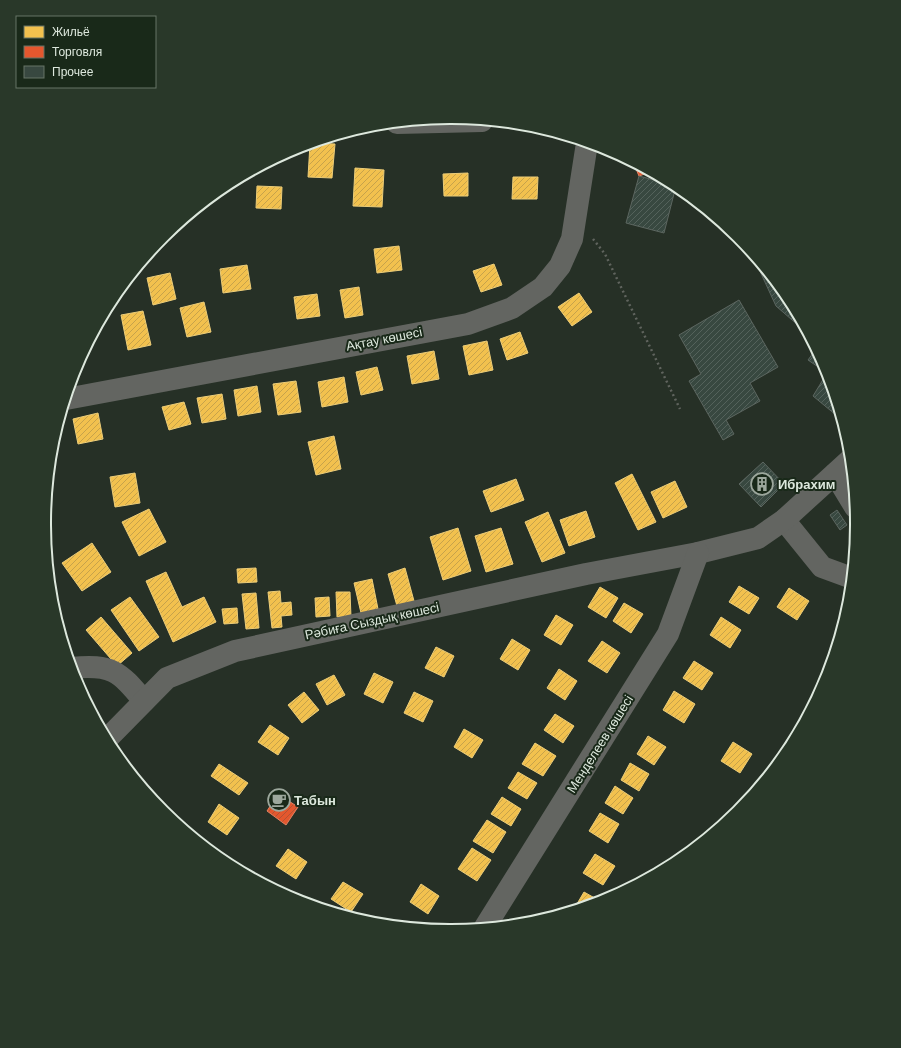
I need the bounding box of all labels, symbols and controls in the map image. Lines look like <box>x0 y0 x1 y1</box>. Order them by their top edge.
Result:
legend <box>16 16 156 88</box>
text: Жильё <box>52 25 90 39</box>
text: Торговля <box>52 45 102 59</box>
text: Прочее <box>52 65 94 79</box>
street label: Ақтау көшесі <box>345 324 423 354</box>
building icon: Ибрахим <box>749 471 775 497</box>
place label: Ибрахим <box>778 477 835 492</box>
street label: Рәбиға Сыздық көшесі <box>304 599 441 643</box>
street label: Менделеев көшесі <box>564 692 636 796</box>
cafe icon: Табын <box>266 787 292 813</box>
place label: Табын <box>294 793 336 808</box>

